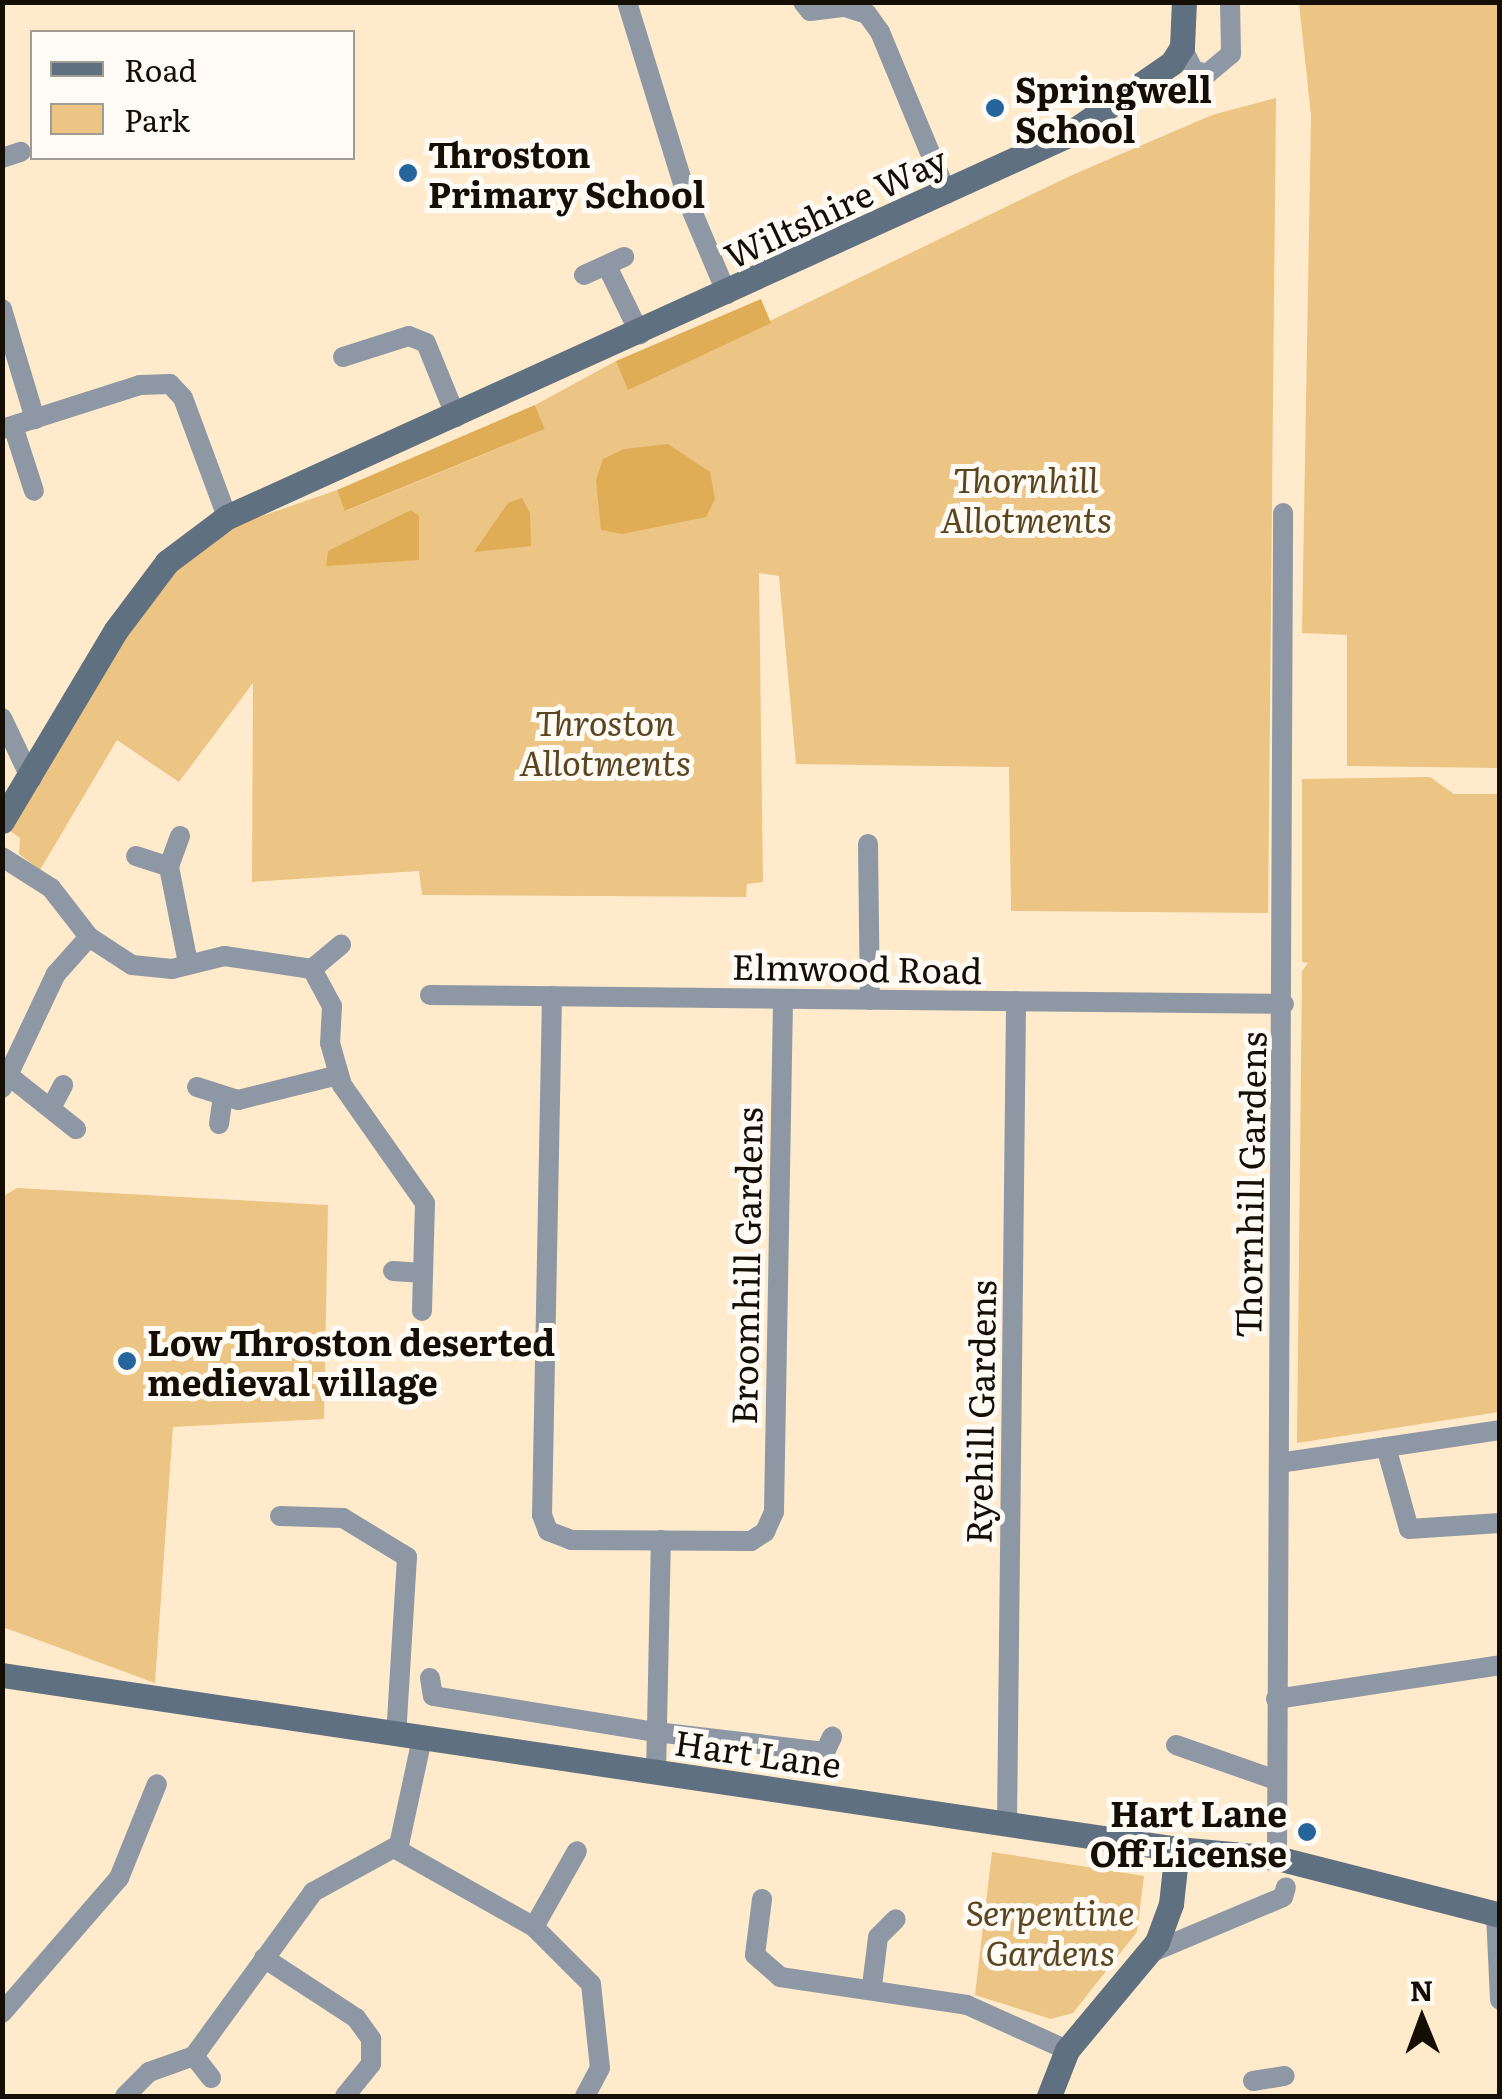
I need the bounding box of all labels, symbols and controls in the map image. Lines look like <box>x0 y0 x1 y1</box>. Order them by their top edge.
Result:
legend <box>30 30 355 160</box>
text: Road <box>124 47 197 91</box>
place label: Springwell School <box>1015 67 1212 149</box>
text: Park <box>124 97 190 141</box>
marker: Springwell School <box>984 97 1006 119</box>
place label: Throston Primary School <box>428 132 705 214</box>
street label: Wiltshire Way <box>717 136 953 276</box>
marker: Throston Primary School <box>397 162 419 184</box>
park label: Thornhill Allotments <box>940 457 1112 539</box>
park label: Throston Allotments <box>519 700 691 782</box>
street label: Elmwood Road <box>732 944 982 990</box>
street label: Thornhill Gardens <box>1225 1031 1273 1339</box>
street label: Broomhill Gardens <box>721 1107 769 1425</box>
street label: Ryehill Gardens <box>956 1280 1002 1544</box>
place label: Low Throston deserted medieval village <box>147 1320 555 1402</box>
marker: Low Throston deserted medieval village <box>116 1350 138 1372</box>
street label: Hart Lane <box>672 1720 844 1784</box>
place label: Hart Lane Off License <box>1090 1791 1287 1873</box>
marker: Hart Lane Off License <box>1296 1821 1318 1843</box>
park label: Serpentine Gardens <box>965 1890 1135 1972</box>
text: N <box>1409 1968 1434 2010</box>
north arrow <box>1372 1969 1472 2069</box>

